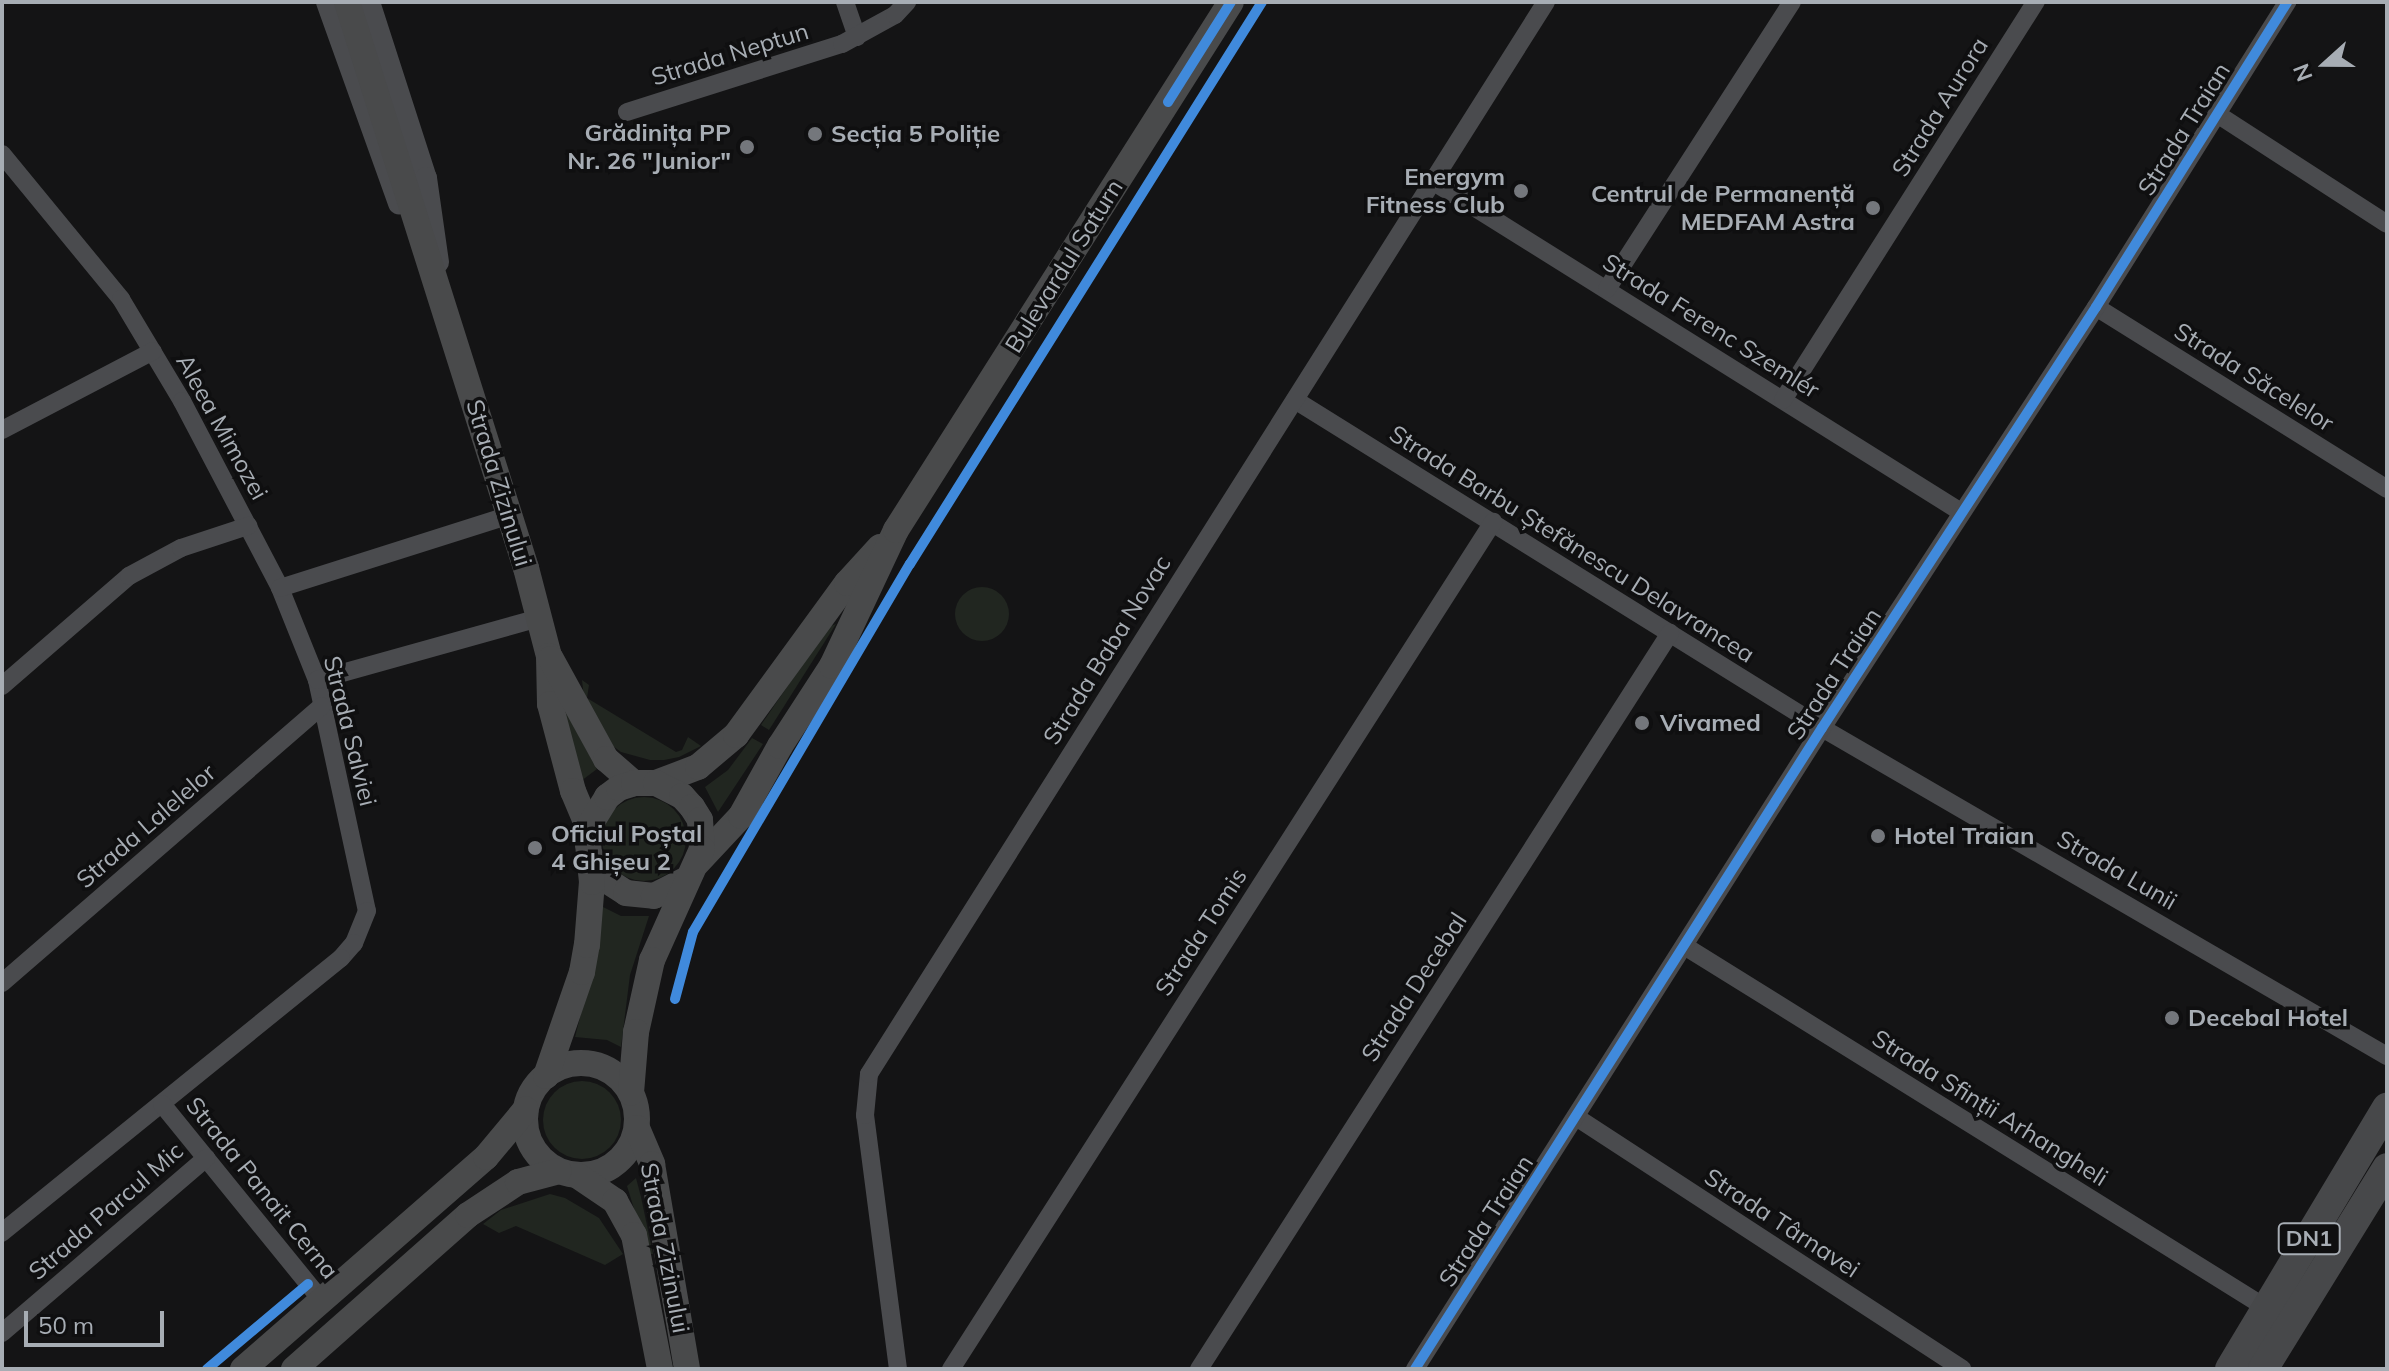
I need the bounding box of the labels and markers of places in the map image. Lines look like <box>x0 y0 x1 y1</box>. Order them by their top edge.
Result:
place label: Grădinița PP Nr. 26 "Junior" <box>567 119 731 175</box>
place label: Secția 5 Poliție <box>831 120 1000 148</box>
marker: Secția 5 Poliție <box>806 125 824 143</box>
marker: Grădinița PP Nr. 26 "Junior" <box>738 138 756 156</box>
place label: Energym Fitness Club <box>1366 163 1505 219</box>
place label: Centrul de Permanență MEDFAM Astra <box>1591 180 1855 236</box>
marker: Energym Fitness Club <box>1512 182 1530 200</box>
marker: Centrul de Permanență MEDFAM Astra <box>1862 197 1884 219</box>
place label: Vivamed <box>1660 709 1761 737</box>
marker: Vivamed <box>1631 712 1653 734</box>
place label: Oficiul Poștal 4 Ghișeu 2 <box>551 820 702 876</box>
place label: Hotel Traian <box>1894 822 2034 850</box>
marker: Hotel Traian <box>1869 827 1887 845</box>
marker: Oficiul Poștal 4 Ghișeu 2 <box>526 839 544 857</box>
place label: Decebal Hotel <box>2188 1004 2348 1032</box>
marker: Decebal Hotel <box>2163 1009 2181 1027</box>

